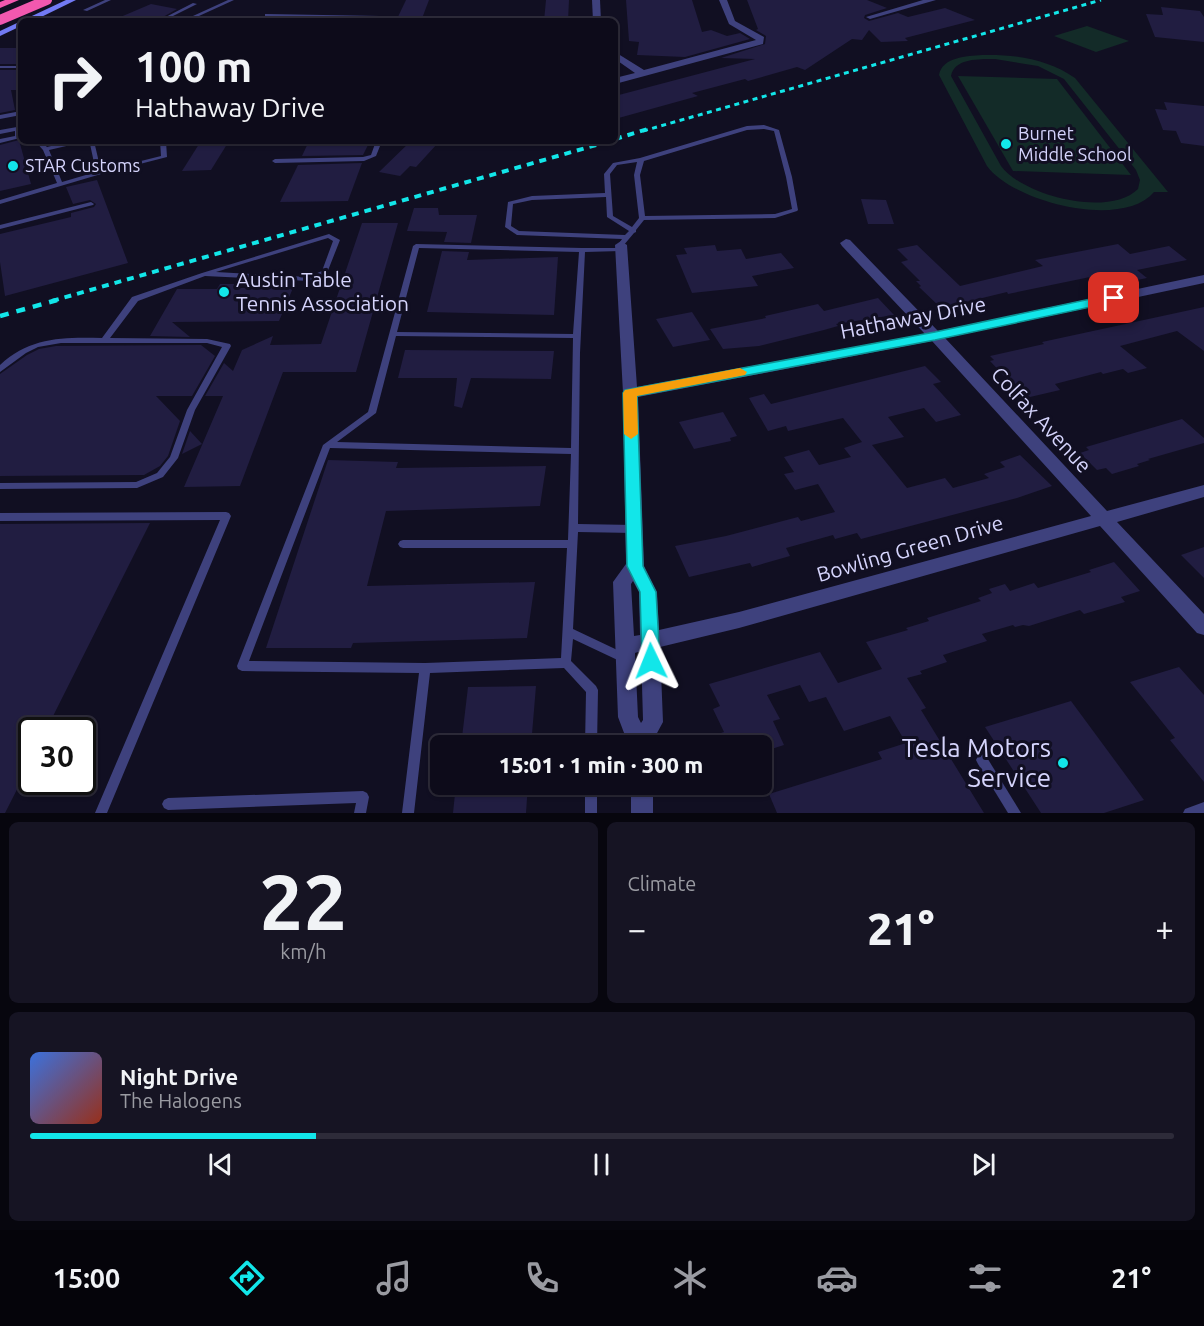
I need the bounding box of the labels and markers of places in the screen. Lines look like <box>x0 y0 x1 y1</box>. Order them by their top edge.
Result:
place label: Burnet Middle School <box>1018 123 1132 164</box>
marker: Burnet Middle School <box>999 137 1013 151</box>
place label: STAR Customs <box>25 155 141 175</box>
marker: STAR Customs <box>6 159 20 173</box>
place label: Austin Table Tennis Association <box>236 267 409 315</box>
pin <box>1088 272 1139 323</box>
marker: Austin Table Tennis Association <box>217 285 231 299</box>
place label: Tesla Motors Service <box>902 733 1051 792</box>
marker: Tesla Motors Service <box>1056 756 1070 770</box>

